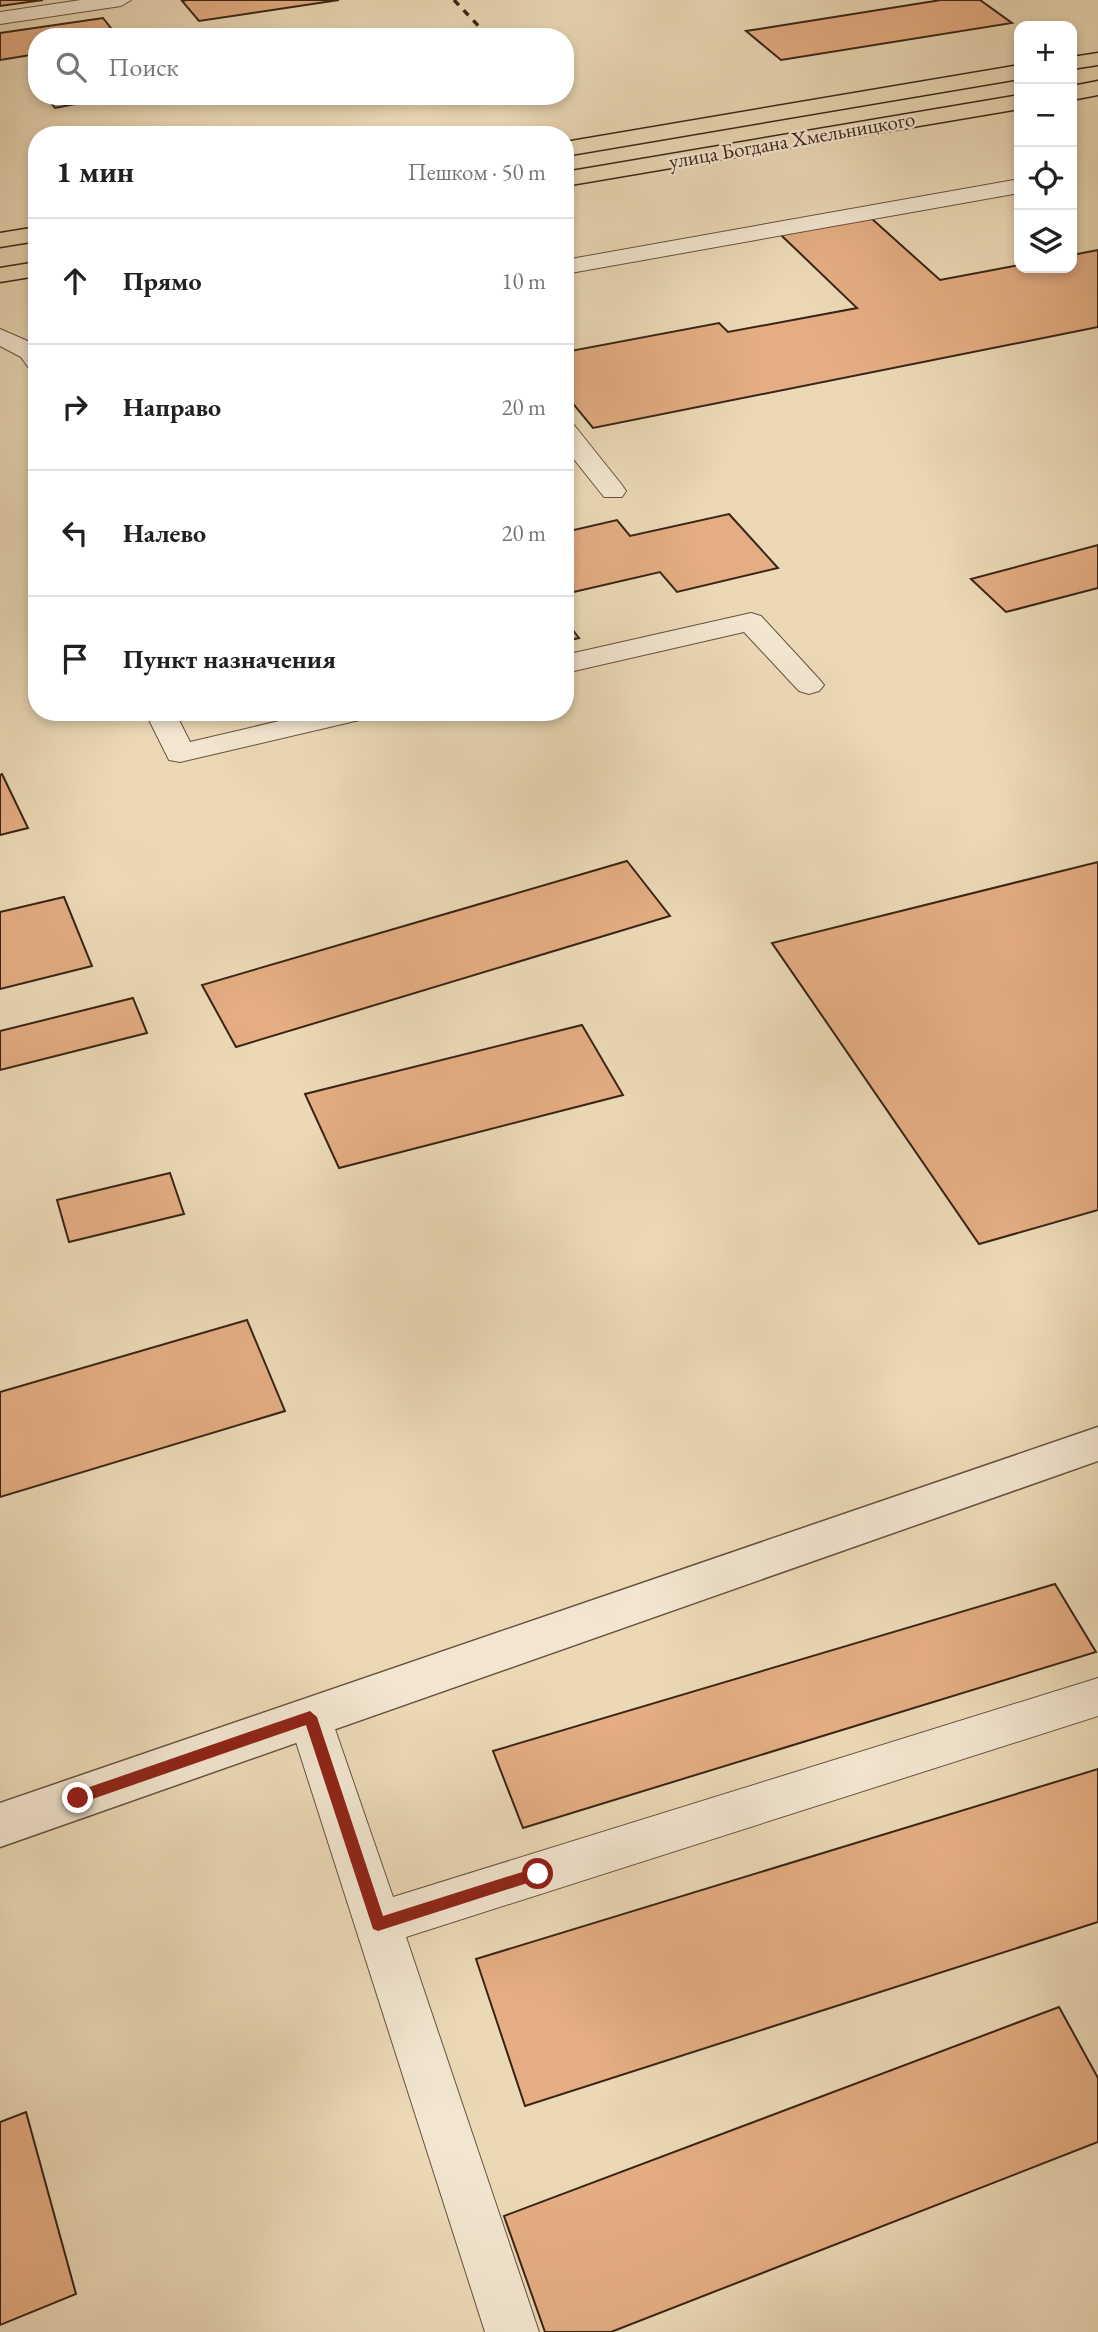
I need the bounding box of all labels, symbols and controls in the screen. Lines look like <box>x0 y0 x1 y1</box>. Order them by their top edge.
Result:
map controls <box>1014 21 1077 273</box>
button: + <box>1014 21 1077 84</box>
search box <box>28 28 574 105</box>
icon: search <box>52 48 90 86</box>
text: Поиск <box>108 50 179 84</box>
button: − <box>1014 84 1077 147</box>
street label: улица Богдана Хмельницкого <box>667 105 917 174</box>
button: locate <box>1014 147 1077 210</box>
text: 1 мин <box>56 152 134 191</box>
text: Пешком · 50 m <box>408 157 546 187</box>
button: layers <box>1014 210 1077 273</box>
icon: ahead <box>56 262 94 300</box>
text: Прямо <box>123 264 202 298</box>
text: 10 m <box>501 266 546 296</box>
icon: right <box>56 388 94 426</box>
text: Направо <box>123 390 221 424</box>
text: 20 m <box>501 392 546 422</box>
icon: left <box>56 514 94 552</box>
text: Налево <box>123 516 206 550</box>
text: 20 m <box>501 518 546 548</box>
icon: arrive <box>56 640 94 678</box>
text: Пункт назначения <box>123 642 336 676</box>
route end <box>62 1782 93 1813</box>
route start <box>522 1858 553 1889</box>

